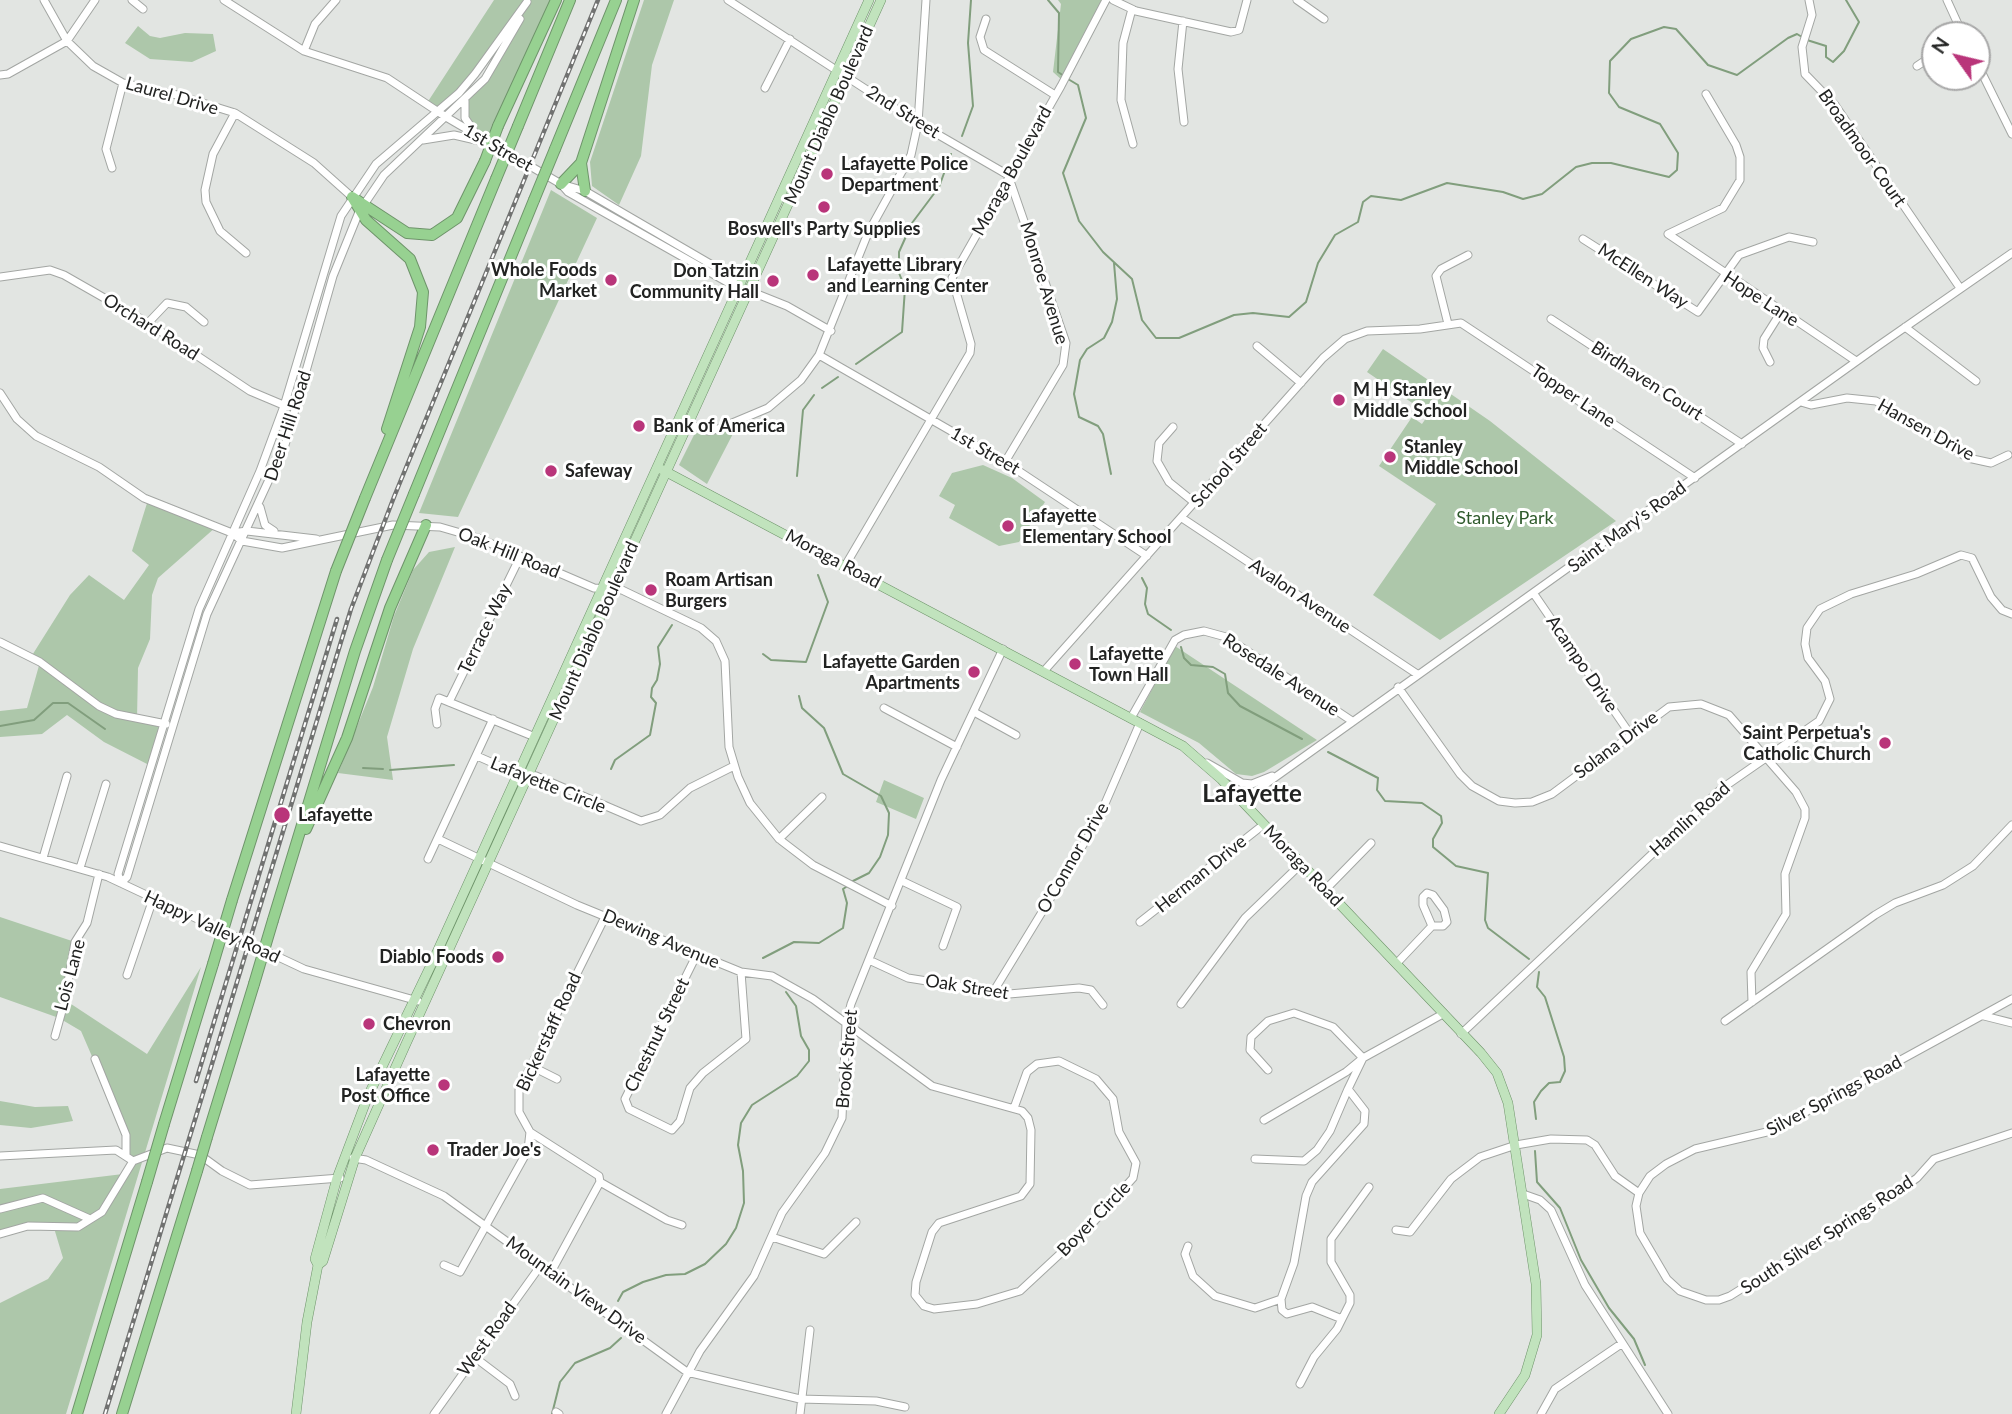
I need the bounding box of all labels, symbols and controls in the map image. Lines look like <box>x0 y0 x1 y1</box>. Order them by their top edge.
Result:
north arrow <box>1921 21 1991 91</box>
street label: Mount Diablo Boulevard <box>780 22 878 208</box>
text: N <box>1926 33 1953 58</box>
street label: Laurel Drive <box>123 72 221 120</box>
street label: 2nd Street <box>862 81 944 143</box>
street label: Broadmoor Court <box>1813 85 1911 211</box>
street label: Moraga Boulevard <box>968 103 1056 239</box>
street label: 1st Street <box>459 119 537 177</box>
place label: Lafayette Police Department <box>841 153 968 196</box>
marker: Lafayette Police Department <box>819 166 835 182</box>
marker: Boswell's Party Supplies <box>816 199 832 215</box>
place label: Boswell's Party Supplies <box>728 218 920 240</box>
street label: Monroe Avenue <box>1015 219 1073 347</box>
street label: McEllen Way <box>1594 239 1692 313</box>
place label: Lafayette Library and Learning Center <box>827 254 988 296</box>
place label: Whole Foods Market <box>491 259 597 302</box>
place label: Don Tatzin Community Hall <box>630 260 759 302</box>
marker: Lafayette Library and Learning Center <box>805 267 821 283</box>
street label: Hope Lane <box>1719 267 1803 331</box>
marker: Whole Foods Market <box>603 272 619 288</box>
marker: Don Tatzin Community Hall <box>765 273 781 289</box>
street label: Orchard Road <box>99 289 203 365</box>
street label: Birdhaven Court <box>1587 337 1707 425</box>
street label: Topper Lane <box>1527 360 1619 432</box>
street label: Deer Hill Road <box>260 368 316 484</box>
place label: M H Stanley Middle School <box>1353 379 1467 422</box>
marker: M H Stanley Middle School <box>1331 392 1347 408</box>
street label: Hansen Drive <box>1874 395 1978 465</box>
place label: Bank of America <box>653 415 785 437</box>
marker: Bank of America <box>631 418 647 434</box>
street label: School Street <box>1186 418 1272 512</box>
street label: 1st Street <box>946 422 1024 480</box>
place label: Stanley Middle School <box>1404 436 1518 478</box>
marker: Stanley Middle School <box>1382 449 1398 465</box>
place label: Safeway <box>565 460 632 482</box>
marker: Safeway <box>543 463 559 479</box>
street label: Saint Mary's Road <box>1564 477 1690 577</box>
place label: Lafayette Elementary School <box>1022 505 1171 548</box>
park label: Stanley Park <box>1456 507 1554 529</box>
marker: Lafayette Elementary School <box>1000 518 1016 534</box>
street label: Oak Hill Road <box>455 523 563 583</box>
street label: Moraga Road <box>782 525 884 593</box>
street label: Mount Diablo Boulevard <box>545 538 643 724</box>
street label: Avalon Avenue <box>1245 554 1355 638</box>
place label: Roam Artisan Burgers <box>665 569 773 612</box>
street label: Terrace Way <box>454 580 516 678</box>
marker: Roam Artisan Burgers <box>643 582 659 598</box>
street label: Acampo Drive <box>1542 611 1622 717</box>
street label: Rosedale Avenue <box>1218 629 1344 721</box>
place label: Lafayette Town Hall <box>1089 643 1169 686</box>
place label: Lafayette Garden Apartments <box>822 651 960 694</box>
marker: Lafayette Town Hall <box>1067 656 1083 672</box>
marker: Lafayette Garden Apartments <box>966 664 982 680</box>
street label: Solana Drive <box>1570 706 1662 784</box>
place label: Saint Perpetua's Catholic Church <box>1742 722 1871 764</box>
marker: Saint Perpetua's Catholic Church <box>1877 735 1893 751</box>
street label: Lafayette Circle <box>487 752 609 818</box>
street label: Hamlin Road <box>1645 777 1735 861</box>
district label: Lafayette <box>1202 780 1302 808</box>
street label: O'Connor Drive <box>1033 799 1113 917</box>
place label: Lafayette <box>298 804 373 826</box>
marker: Lafayette <box>272 805 292 825</box>
street label: Moraga Road <box>1259 821 1347 911</box>
street label: Herman Drive <box>1151 831 1251 917</box>
street label: Happy Valley Road <box>141 886 283 968</box>
street label: Dewing Avenue <box>599 905 723 973</box>
street label: Lois Lane <box>50 937 90 1013</box>
place label: Diablo Foods <box>379 946 484 968</box>
marker: Diablo Foods <box>490 949 506 965</box>
street label: Bickerstaff Road <box>512 969 586 1095</box>
street label: Oak Street <box>924 970 1010 1004</box>
street label: Chestnut Street <box>620 974 694 1096</box>
street label: Brook Street <box>832 1009 862 1109</box>
place label: Chevron <box>383 1013 451 1035</box>
marker: Chevron <box>361 1016 377 1032</box>
street label: Silver Springs Road <box>1763 1051 1905 1141</box>
place label: Lafayette Post Office <box>341 1064 430 1106</box>
marker: Lafayette Post Office <box>436 1077 452 1093</box>
place label: Trader Joe's <box>447 1139 541 1161</box>
marker: Trader Joe's <box>425 1142 441 1158</box>
street label: South Silver Springs Road <box>1737 1171 1917 1299</box>
street label: Boyer Circle <box>1053 1177 1135 1261</box>
street label: Mountain View Drive <box>501 1232 651 1348</box>
street label: West Road <box>453 1298 521 1380</box>

